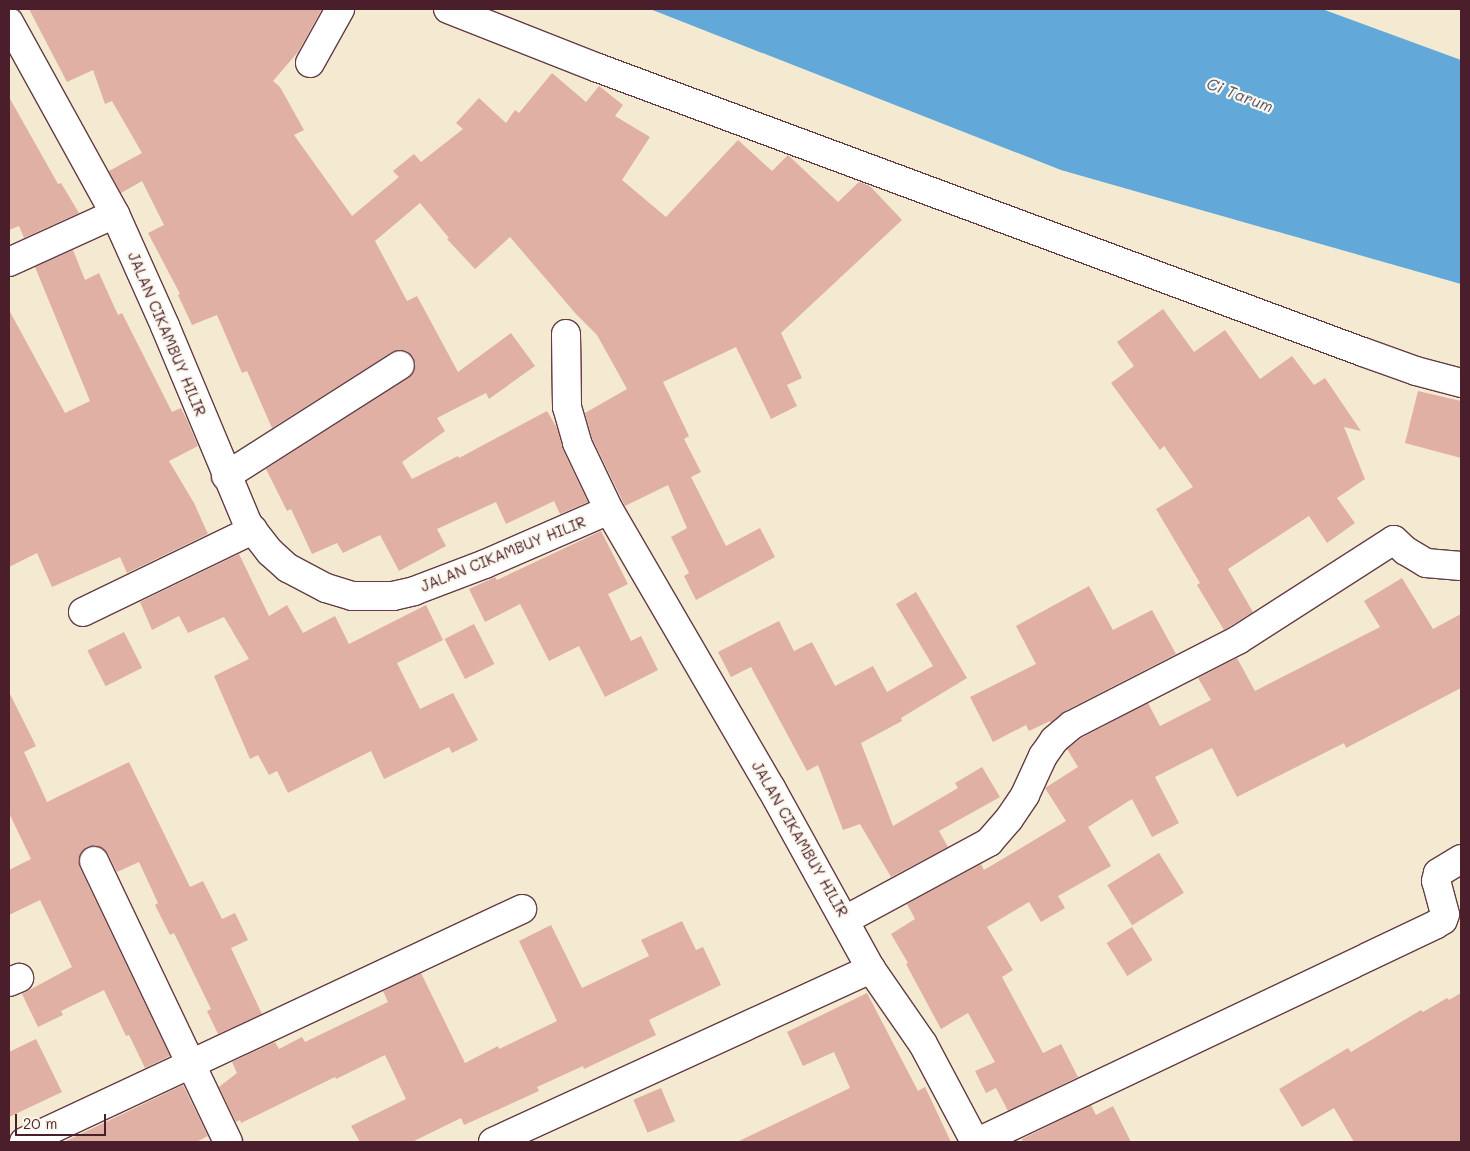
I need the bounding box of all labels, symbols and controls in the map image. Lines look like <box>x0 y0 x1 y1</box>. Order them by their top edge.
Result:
water label: Ci Tarum <box>1204 74 1276 116</box>
street label: JALAN CIKAMBUY HILIR <box>124 249 210 419</box>
street label: JALAN CIKAMBUY HILIR <box>418 513 588 595</box>
street label: JALAN CIKAMBUY HILIR <box>748 758 852 920</box>
scale bar <box>18 1104 109 1136</box>
text: 20 m <box>23 1113 57 1133</box>

